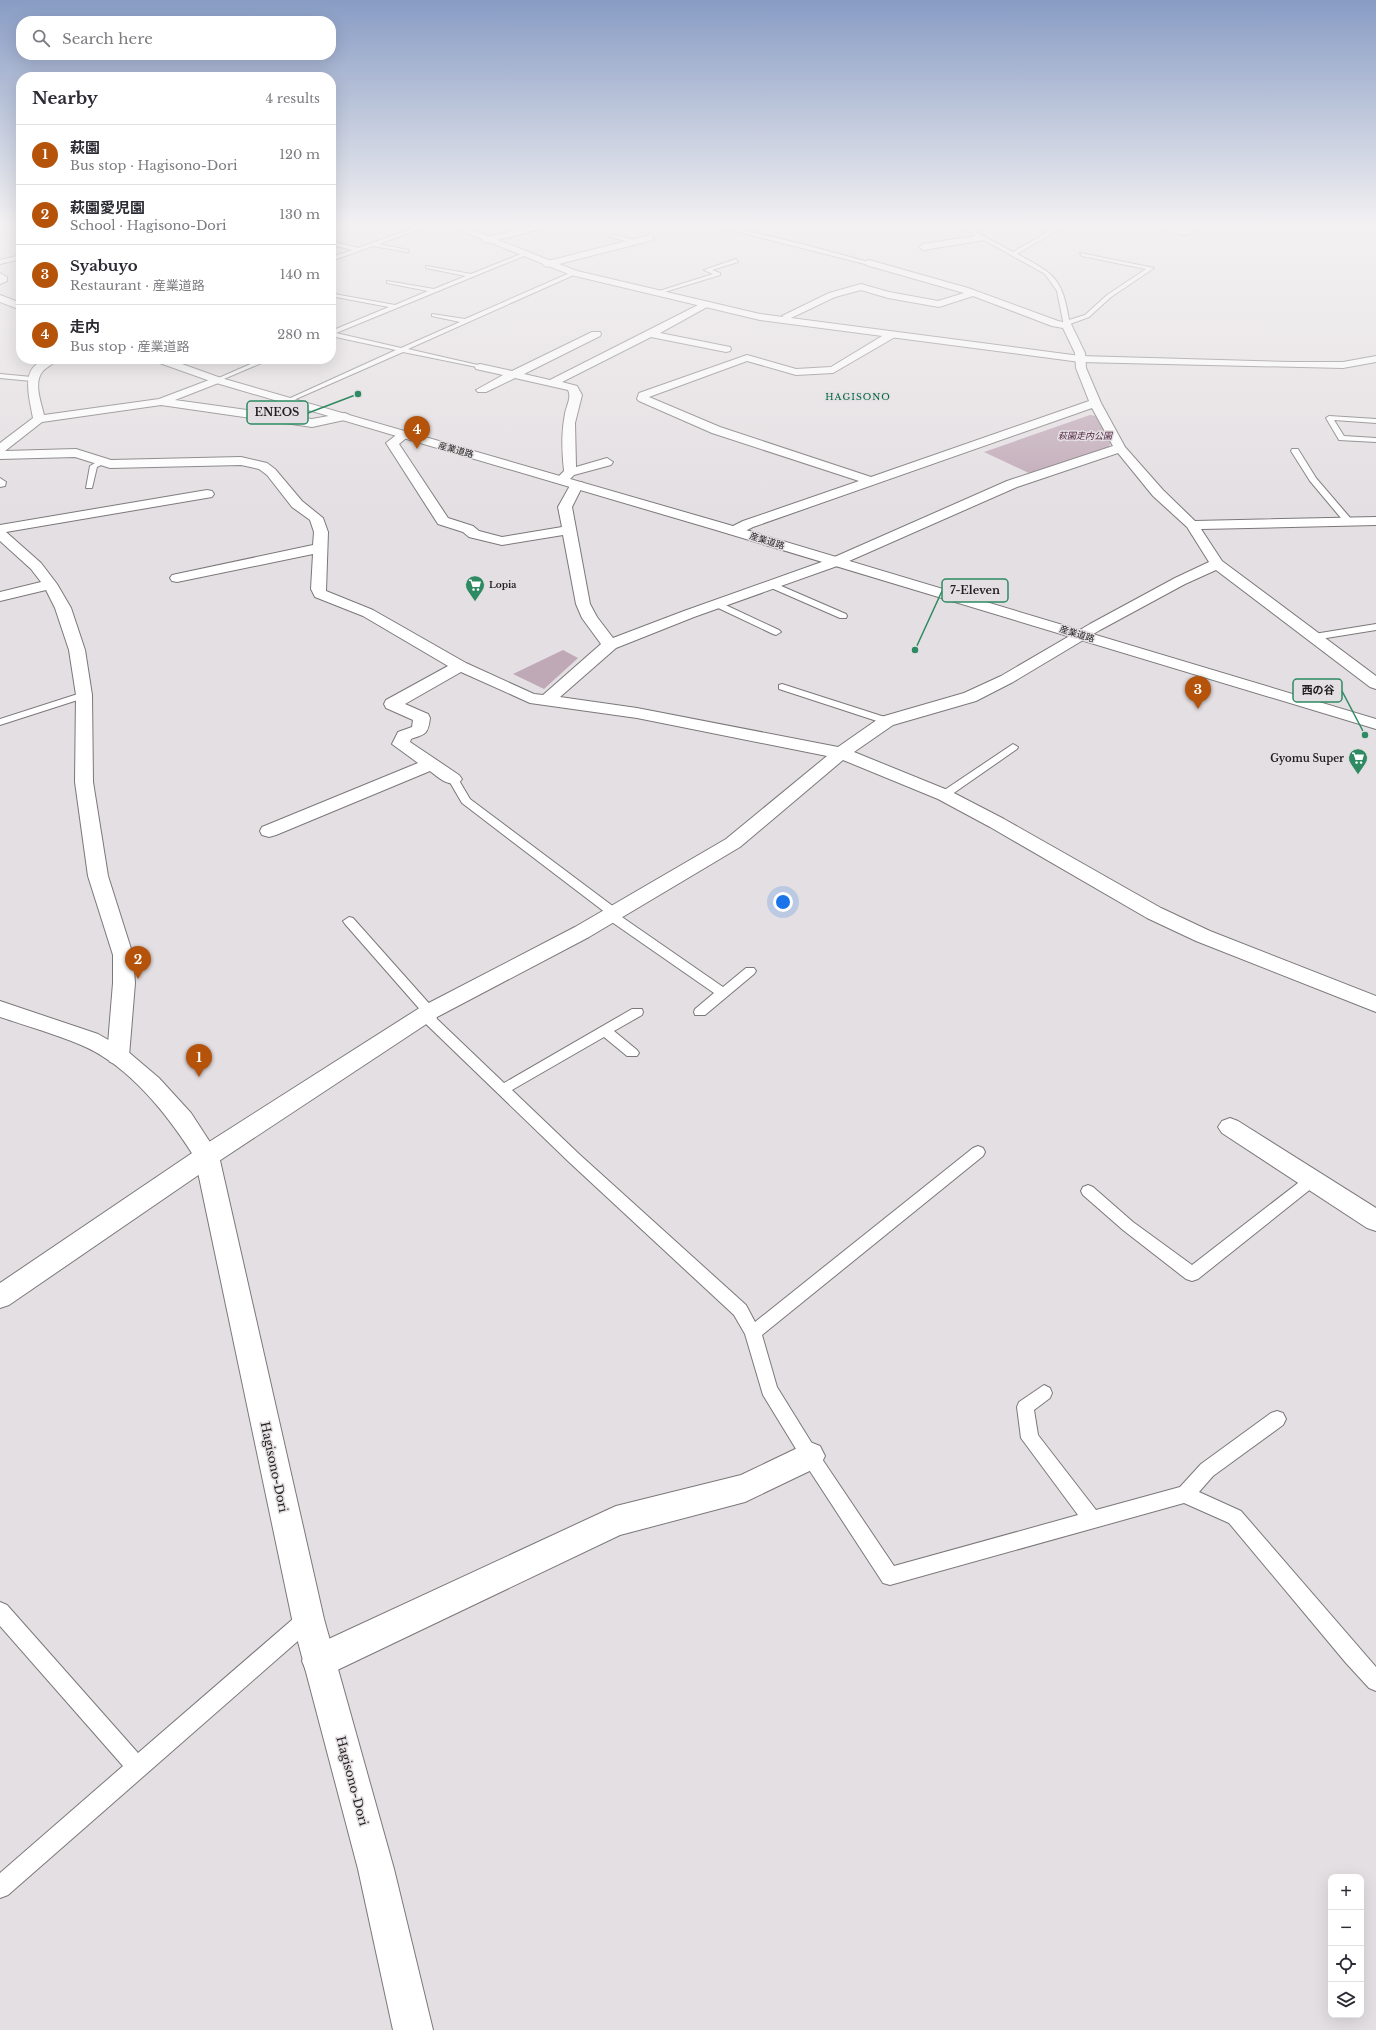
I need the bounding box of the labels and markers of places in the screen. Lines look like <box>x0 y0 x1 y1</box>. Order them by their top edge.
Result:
callout: ENEOS <box>247 401 308 424</box>
pin: 4 <box>404 416 430 449</box>
supermarket icon: Lopia <box>464 574 486 602</box>
place label: Lopia <box>489 579 517 590</box>
callout: 7-Eleven <box>942 579 1008 602</box>
pin: 3 <box>1185 676 1211 709</box>
callout: 西の谷 <box>1293 679 1342 702</box>
supermarket icon: Gyomu Super <box>1347 747 1369 775</box>
place label: Gyomu Super <box>1270 752 1344 765</box>
pin: 2 <box>125 946 151 979</box>
pin: 1 <box>186 1044 212 1077</box>

